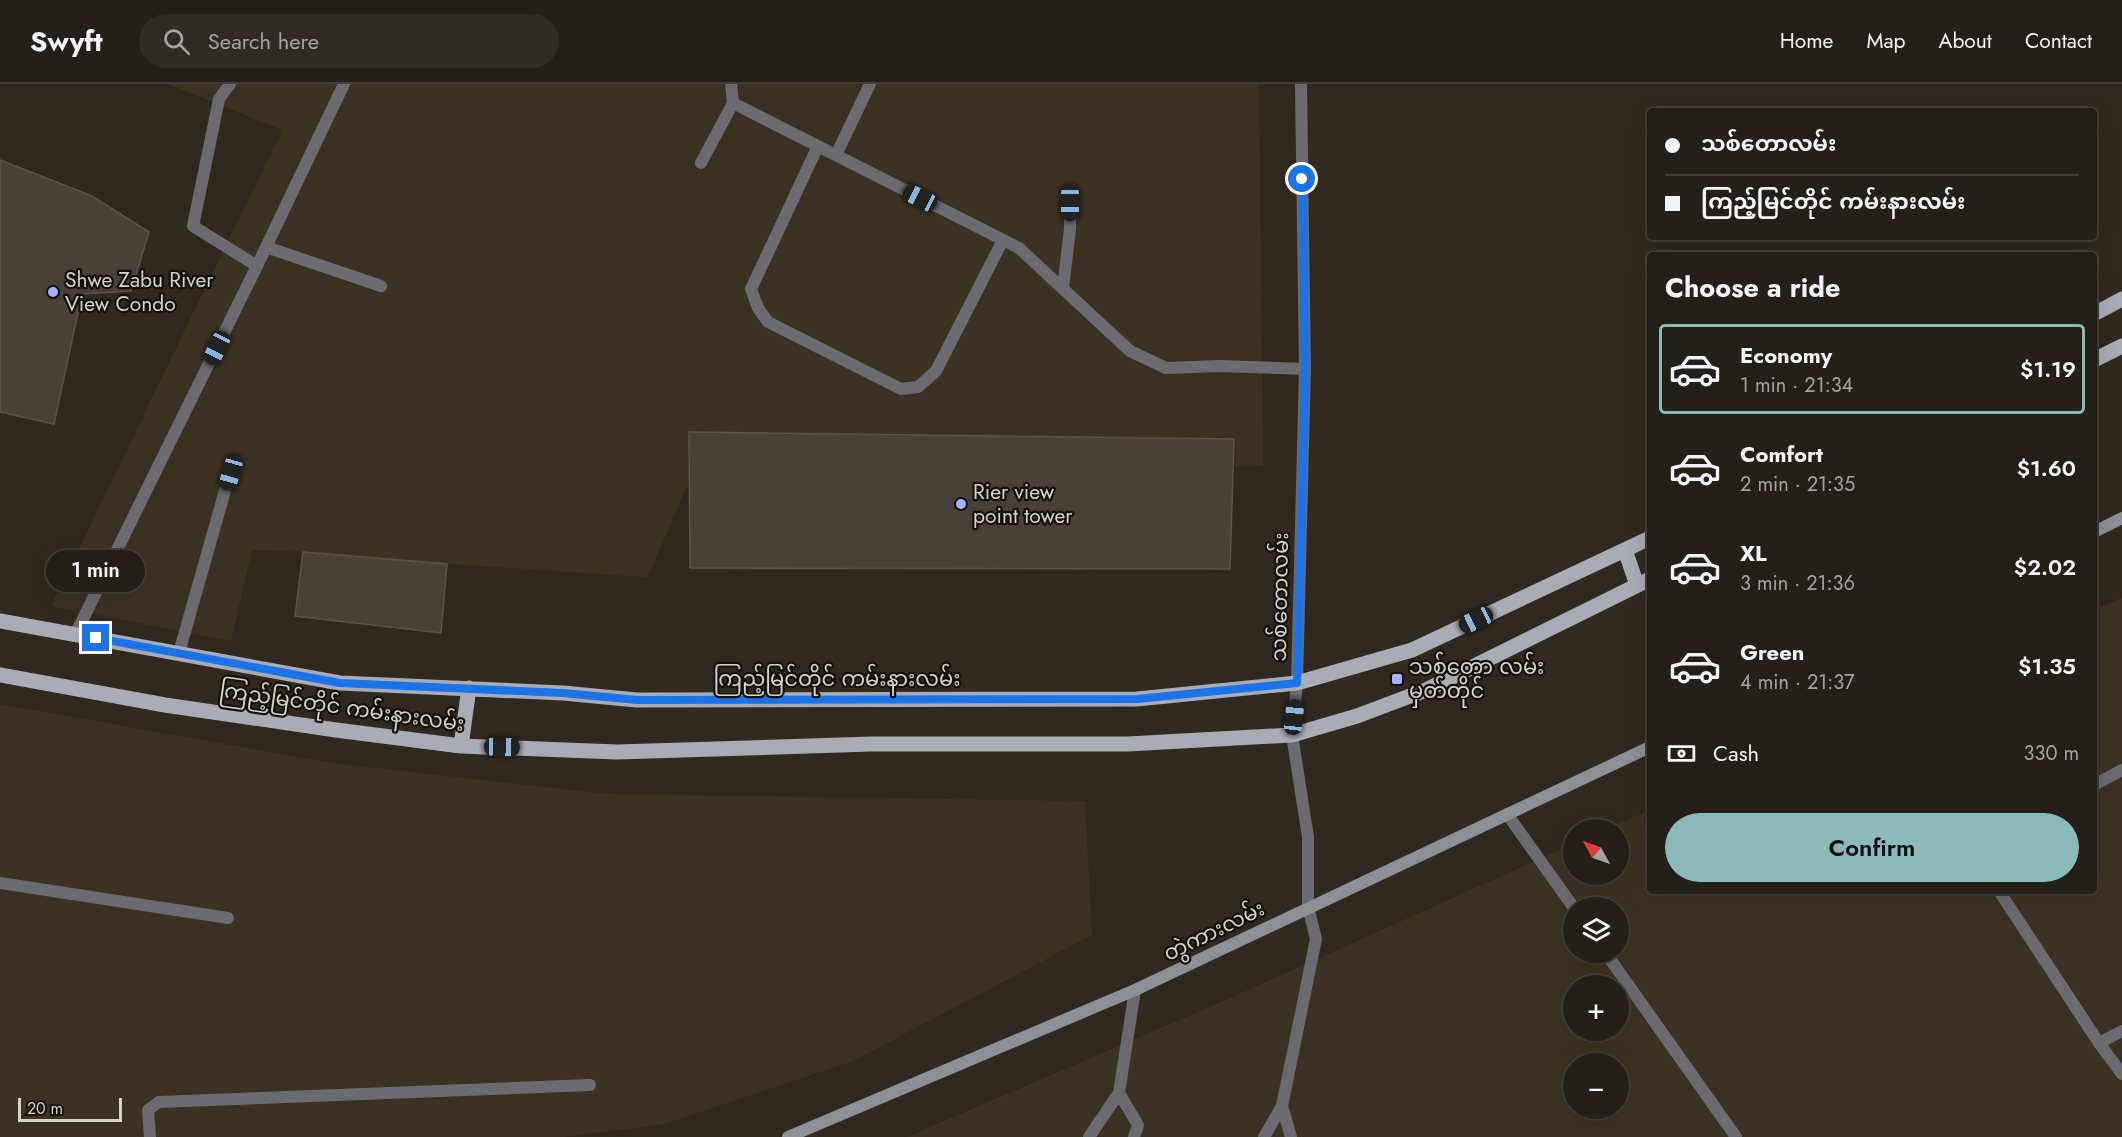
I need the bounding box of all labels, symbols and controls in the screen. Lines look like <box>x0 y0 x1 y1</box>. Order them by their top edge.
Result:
search box <box>139 14 559 68</box>
text: Swyft <box>30 21 103 62</box>
icon: search <box>160 25 193 58</box>
text: Search here <box>208 25 319 57</box>
text: Home <box>1780 26 1833 56</box>
text: Map <box>1866 26 1906 56</box>
text: About <box>1939 26 1992 56</box>
text: Contact <box>2025 26 2092 56</box>
text: သစ်တောလမ်း <box>1701 127 1836 159</box>
route start <box>1288 165 1315 192</box>
car <box>900 182 940 214</box>
car <box>1061 185 1079 221</box>
text: ကြည့်မြင်တိုင် ကမ်းနားလမ်း <box>1701 185 1965 217</box>
place label: Shwe Zabu River View Condo <box>65 265 214 319</box>
text: Choose a ride <box>1665 268 1840 307</box>
marker: Shwe Zabu River View Condo <box>46 285 60 299</box>
car <box>201 328 233 368</box>
text: Economy <box>1740 339 1832 371</box>
icon: car <box>1668 342 1722 396</box>
text: $1.19 <box>2020 353 2076 385</box>
text: 1 min · 21:34 <box>1740 371 1853 400</box>
text: Comfort <box>1740 438 1823 470</box>
icon: car <box>1668 441 1722 495</box>
text: $1.60 <box>2017 452 2076 484</box>
car <box>217 453 245 493</box>
text: 2 min · 21:35 <box>1740 470 1855 499</box>
place label: Rier view point tower <box>973 477 1073 531</box>
marker: Rier view point tower <box>954 497 968 511</box>
street label: သစ်တောလမ်း <box>1263 532 1296 662</box>
text: XL <box>1740 537 1767 569</box>
icon: car <box>1668 540 1722 594</box>
callout: 1 min <box>46 551 146 593</box>
text: $2.02 <box>2014 551 2076 583</box>
text: 1 min <box>71 556 120 585</box>
text: 3 min · 21:36 <box>1740 569 1855 598</box>
car <box>1456 604 1496 636</box>
route end <box>82 624 109 651</box>
text: Green <box>1740 636 1804 668</box>
icon: car <box>1668 639 1722 693</box>
text: $1.35 <box>2018 650 2076 682</box>
place label: သစ်တော လမ်း မှတ်တိုင် <box>1409 651 1544 708</box>
street label: ကြည့်မြင်တိုင် ကမ်းနားလမ်း <box>714 663 960 696</box>
text: 4 min · 21:37 <box>1740 668 1854 697</box>
marker: သစ်တော လမ်း မှတ်တိုင် <box>1390 672 1404 686</box>
street label: ကြည့်မြင်တိုင် ကမ်းနားလမ်း <box>217 674 466 741</box>
car <box>1283 698 1305 736</box>
icon: cash <box>1665 737 1698 770</box>
text: Cash <box>1713 737 1759 769</box>
car <box>484 738 520 756</box>
text: 330 m <box>2024 739 2079 768</box>
button: Confirm <box>1665 813 2079 882</box>
north arrow <box>1563 819 1629 885</box>
map controls <box>1563 819 1629 1119</box>
street label: တွဲကားလမ်း <box>1158 893 1270 969</box>
button: layers <box>1563 897 1629 963</box>
button: + <box>1563 975 1629 1041</box>
button: − <box>1563 1053 1629 1119</box>
scale bar <box>18 1095 122 1122</box>
text: 20 m <box>27 1097 63 1120</box>

